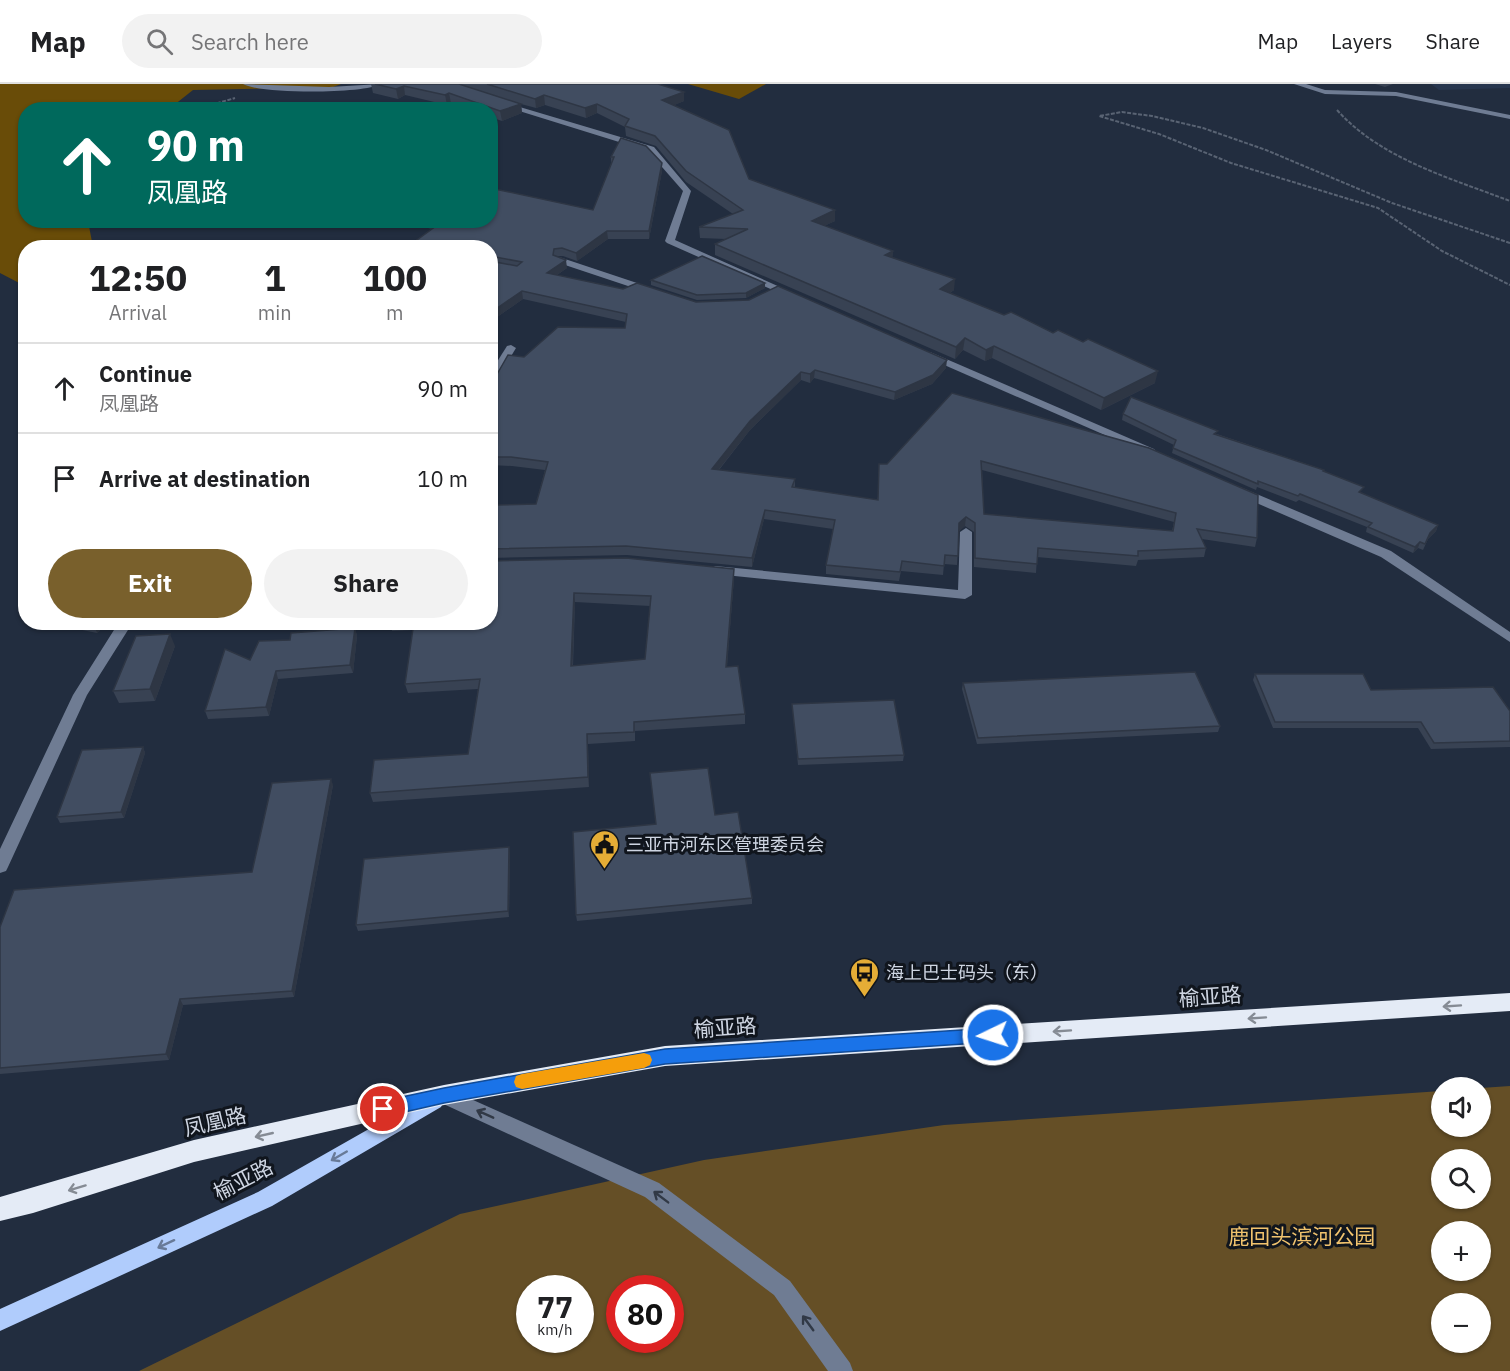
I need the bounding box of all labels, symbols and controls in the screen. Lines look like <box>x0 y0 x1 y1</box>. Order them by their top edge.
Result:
search box <box>122 14 542 68</box>
text: Map <box>30 23 86 60</box>
icon: search <box>143 25 176 58</box>
text: Search here <box>191 27 309 56</box>
text: Map <box>1258 27 1298 55</box>
text: Layers <box>1331 27 1393 55</box>
text: Share <box>1426 27 1480 55</box>
text: 90 m <box>147 118 245 173</box>
icon: ahead <box>48 126 126 204</box>
text: 凤凰路 <box>147 174 228 209</box>
text: 12:50 <box>89 254 187 301</box>
text: 1 <box>264 254 286 301</box>
text: 100 <box>362 254 427 301</box>
text: Arrival <box>109 299 167 326</box>
text: min <box>258 299 292 326</box>
text: m <box>386 299 404 326</box>
text: Continue <box>99 359 192 388</box>
icon: ahead <box>48 372 81 405</box>
text: 90 m <box>417 374 468 403</box>
text: 凤凰路 <box>99 390 159 417</box>
icon: arrive <box>48 462 81 495</box>
text: Arrive at destination <box>99 464 310 493</box>
text: 10 m <box>417 464 468 493</box>
button: Exit <box>48 549 252 618</box>
button: Share <box>264 549 468 618</box>
public building icon: 三亚市河东区管理委员会 <box>589 828 621 870</box>
place label: 三亚市河东区管理委员会 <box>626 833 824 856</box>
bus stop icon: 海上巴士码头（东） <box>849 956 881 998</box>
place label: 海上巴士码头（东） <box>886 961 1048 984</box>
street label: 榆亚路 <box>1178 980 1242 1012</box>
one-way arrow <box>1442 1001 1462 1012</box>
position arrow <box>961 1003 1025 1067</box>
street label: 榆亚路 <box>693 1011 757 1043</box>
one-way arrow <box>1248 1013 1267 1024</box>
one-way arrow <box>1053 1025 1073 1036</box>
map controls <box>1431 1077 1491 1353</box>
button: sound <box>1431 1077 1491 1137</box>
pin <box>357 1083 408 1134</box>
icon: arrive <box>366 1092 399 1125</box>
street label: 凤凰路 <box>181 1100 249 1142</box>
one-way arrow <box>477 1107 495 1119</box>
one-way arrow <box>255 1130 274 1142</box>
button: search <box>1431 1149 1491 1209</box>
one-way arrow <box>331 1150 348 1162</box>
street label: 榆亚路 <box>209 1152 277 1206</box>
one-way arrow <box>68 1183 87 1194</box>
one-way arrow <box>654 1191 670 1203</box>
button: + <box>1431 1221 1491 1281</box>
park label: 鹿回头滨河公园 <box>1229 1222 1376 1250</box>
one-way arrow <box>157 1239 175 1251</box>
speed limit sign: 80 <box>606 1275 684 1353</box>
text: 77 <box>537 1287 573 1326</box>
button: − <box>1431 1293 1491 1353</box>
one-way arrow <box>801 1316 814 1332</box>
text: km/h <box>537 1320 573 1339</box>

